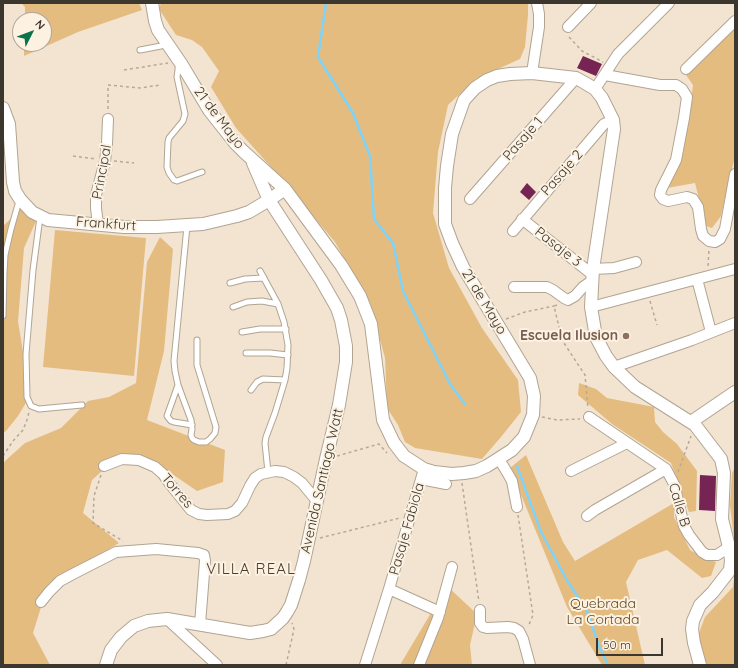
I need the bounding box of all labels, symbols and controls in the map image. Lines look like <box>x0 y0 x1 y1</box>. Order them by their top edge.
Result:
north arrow <box>12 12 52 52</box>
text: N <box>32 17 48 32</box>
street label: 21 de Mayo <box>190 84 248 152</box>
street label: Pasaje 1 <box>499 114 547 164</box>
street label: Principal <box>89 143 115 201</box>
street label: Pasaje 2 <box>538 147 586 199</box>
street label: Frankfurt <box>75 214 137 234</box>
street label: Pasaje 3 <box>531 224 585 270</box>
street label: 21 de Mayo <box>458 266 510 338</box>
place label: Escuela Ilusion <box>520 328 618 344</box>
marker: Escuela Ilusion <box>621 331 631 341</box>
street label: Avenida Santiago Watt <box>297 407 347 555</box>
street label: Torres <box>157 470 197 512</box>
street label: Pasaje Fabiola <box>386 481 428 577</box>
street label: Calle B <box>664 481 694 529</box>
district label: VILLA REAL <box>206 560 296 578</box>
park label: Quebrada La Cortada <box>567 596 639 628</box>
scale bar <box>598 630 665 656</box>
text: 50 m <box>603 637 631 652</box>

